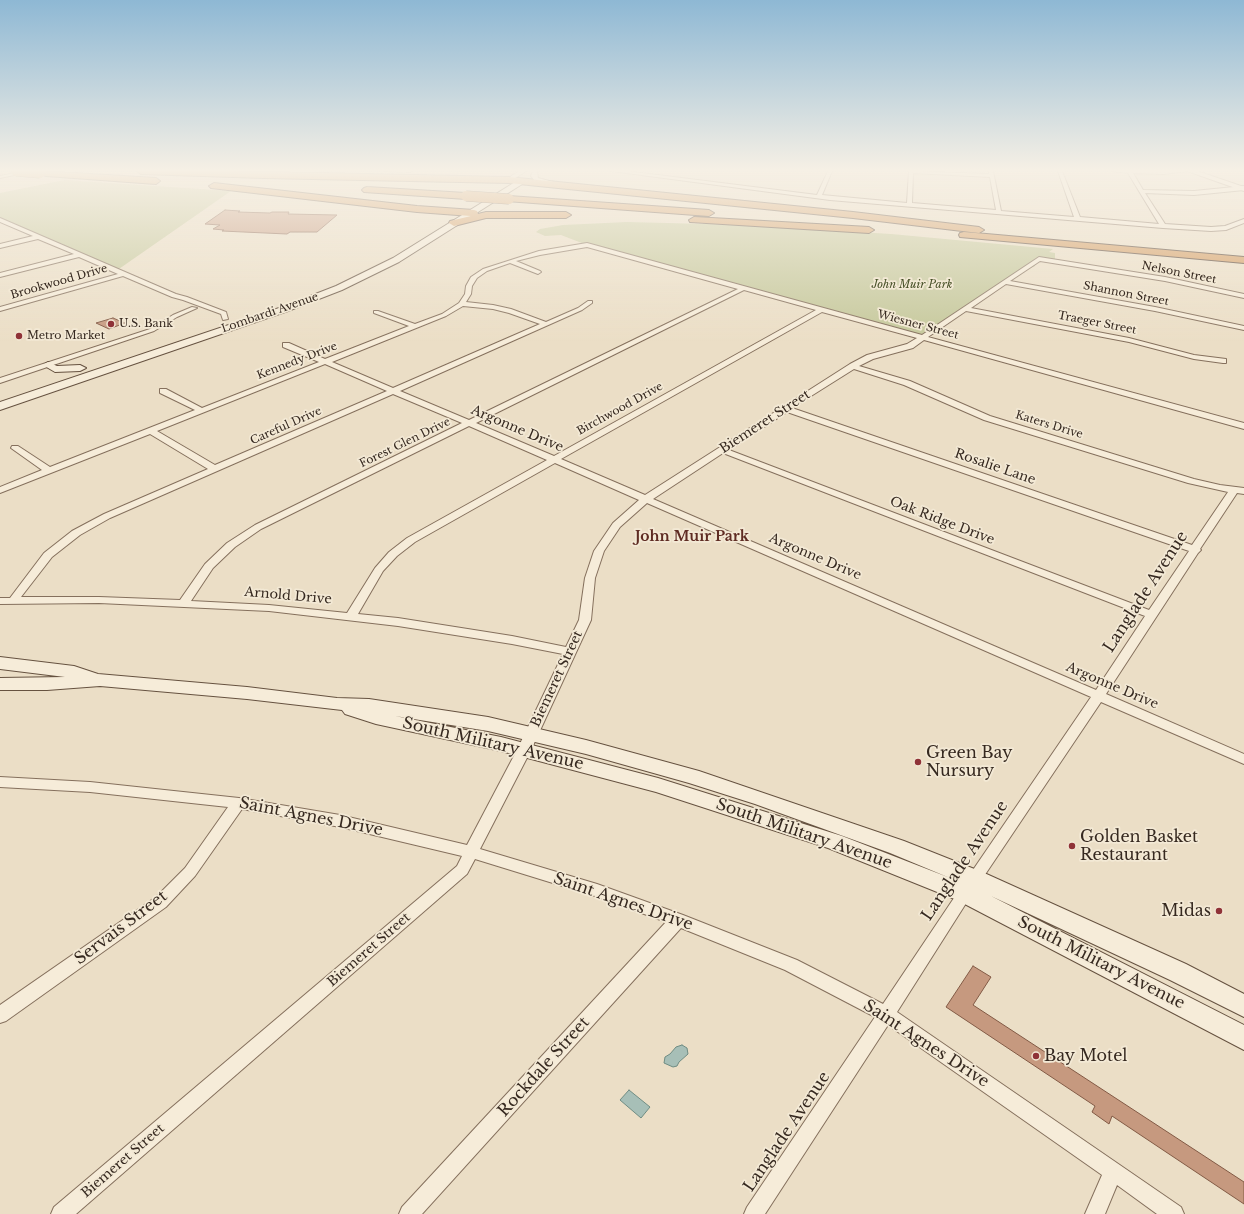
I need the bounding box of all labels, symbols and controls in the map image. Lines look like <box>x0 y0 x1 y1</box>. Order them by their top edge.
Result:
street label: Nelson Street <box>1141 259 1217 287</box>
street label: Brookwood Drive <box>9 262 109 302</box>
park label: John Muir Park <box>872 278 952 292</box>
street label: Shannon Street <box>1082 279 1170 309</box>
street label: Lombardi Avenue <box>220 290 320 336</box>
street label: Wiesner Street <box>876 308 960 342</box>
street label: Traeger Street <box>1056 309 1138 337</box>
place label: U.S. Bank <box>119 317 173 331</box>
marker: U.S. Bank <box>106 319 116 329</box>
place label: Metro Market <box>27 329 105 343</box>
marker: Metro Market <box>14 331 24 341</box>
street label: Kennedy Drive <box>255 340 339 382</box>
street label: Birchwood Drive <box>575 380 665 438</box>
street label: Biemeret Street <box>717 387 813 457</box>
street label: Argonne Drive <box>469 403 565 455</box>
street label: Careful Drive <box>248 404 324 448</box>
street label: Katers Drive <box>1014 408 1084 442</box>
street label: Forest Glen Drive <box>357 415 453 471</box>
street label: Rosalie Lane <box>952 446 1038 488</box>
street label: Oak Ridge Drive <box>888 494 996 548</box>
street label: Langlade Avenue <box>1100 528 1192 656</box>
district label: John Muir Park <box>635 529 749 545</box>
street label: Argonne Drive <box>767 531 863 583</box>
street label: Arnold Drive <box>244 584 332 608</box>
street label: Biemeret Street <box>528 628 586 730</box>
street label: Argonne Drive <box>1064 660 1160 712</box>
street label: South Military Avenue <box>401 714 585 774</box>
place label: Green Bay Nursury <box>926 743 1012 781</box>
marker: Green Bay Nursury <box>913 757 923 767</box>
street label: Saint Agnes Drive <box>238 794 384 840</box>
street label: South Military Avenue <box>713 795 895 873</box>
street label: Langlade Avenue <box>918 797 1012 925</box>
place label: Golden Basket Restaurant <box>1080 827 1198 865</box>
marker: Golden Basket Restaurant <box>1067 841 1077 851</box>
street label: Saint Agnes Drive <box>551 869 695 935</box>
street label: Servais Street <box>71 887 171 969</box>
place label: Midas <box>1161 901 1211 921</box>
marker: Midas <box>1214 906 1224 916</box>
street label: Biemeret Street <box>324 910 414 990</box>
street label: South Military Avenue <box>1014 912 1188 1014</box>
street label: Saint Agnes Drive <box>860 996 992 1092</box>
street label: Rockdale Street <box>494 1013 594 1121</box>
place label: Bay Motel <box>1044 1046 1128 1066</box>
marker: Bay Motel <box>1031 1051 1041 1061</box>
street label: Langlade Avenue <box>740 1068 834 1196</box>
street label: Biemeret Street <box>78 1121 168 1201</box>

